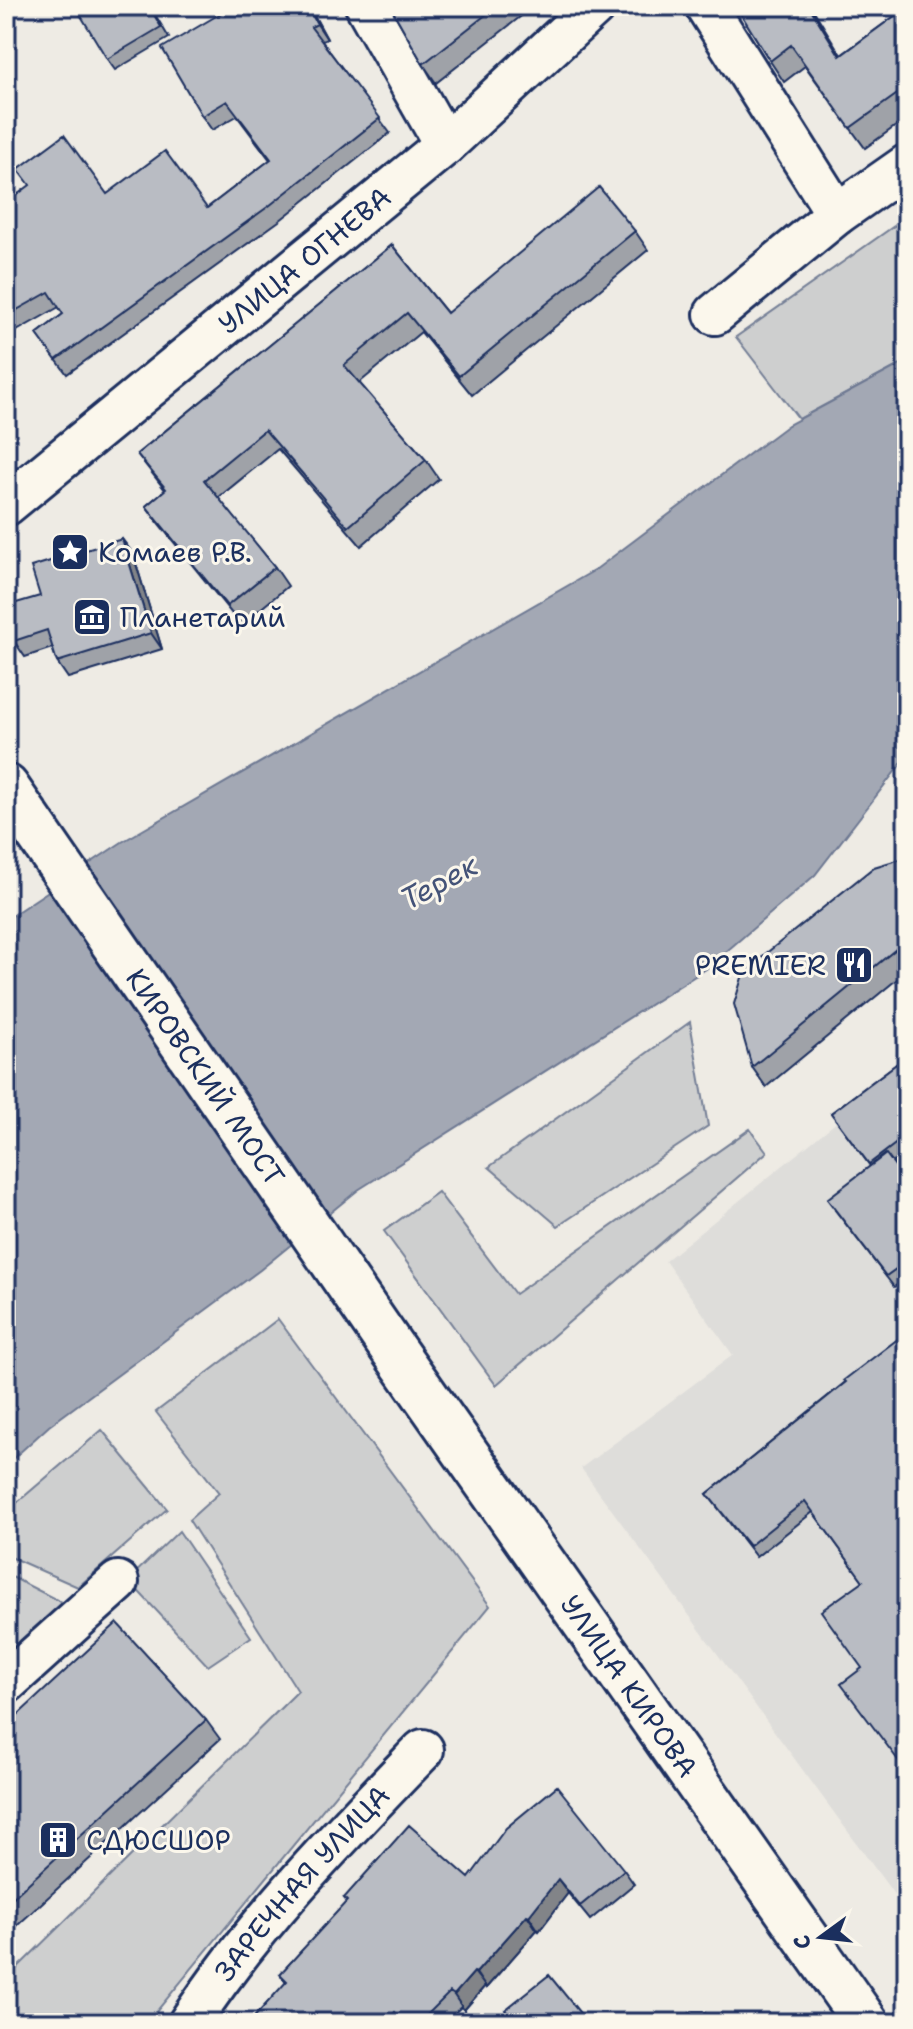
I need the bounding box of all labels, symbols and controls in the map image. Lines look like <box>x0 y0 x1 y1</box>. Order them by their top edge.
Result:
street label: УЛИЦА ОГНЕВА <box>210 178 399 342</box>
place icon: Комаев Р.В. <box>49 531 91 573</box>
place label: Комаев Р.В. <box>98 533 252 571</box>
museum icon: Планетарий <box>71 596 113 638</box>
place label: Планетарий <box>120 598 286 636</box>
water label: Терек <box>393 844 486 919</box>
restaurant icon: PREMIER <box>833 944 875 986</box>
place label: PREMIER <box>695 946 826 984</box>
street label: КИРОВСКИЙ МОСТ <box>117 961 294 1193</box>
street label: УЛИЦА КИРОВА <box>552 1587 707 1785</box>
street label: ЗАРЕЧНАЯ УЛИЦА <box>205 1777 398 1989</box>
building icon: СДЮСШОР <box>37 1819 79 1861</box>
place label: СДЮСШОР <box>86 1821 231 1859</box>
north arrow <box>781 1897 861 1977</box>
text: С <box>786 1932 818 1952</box>

